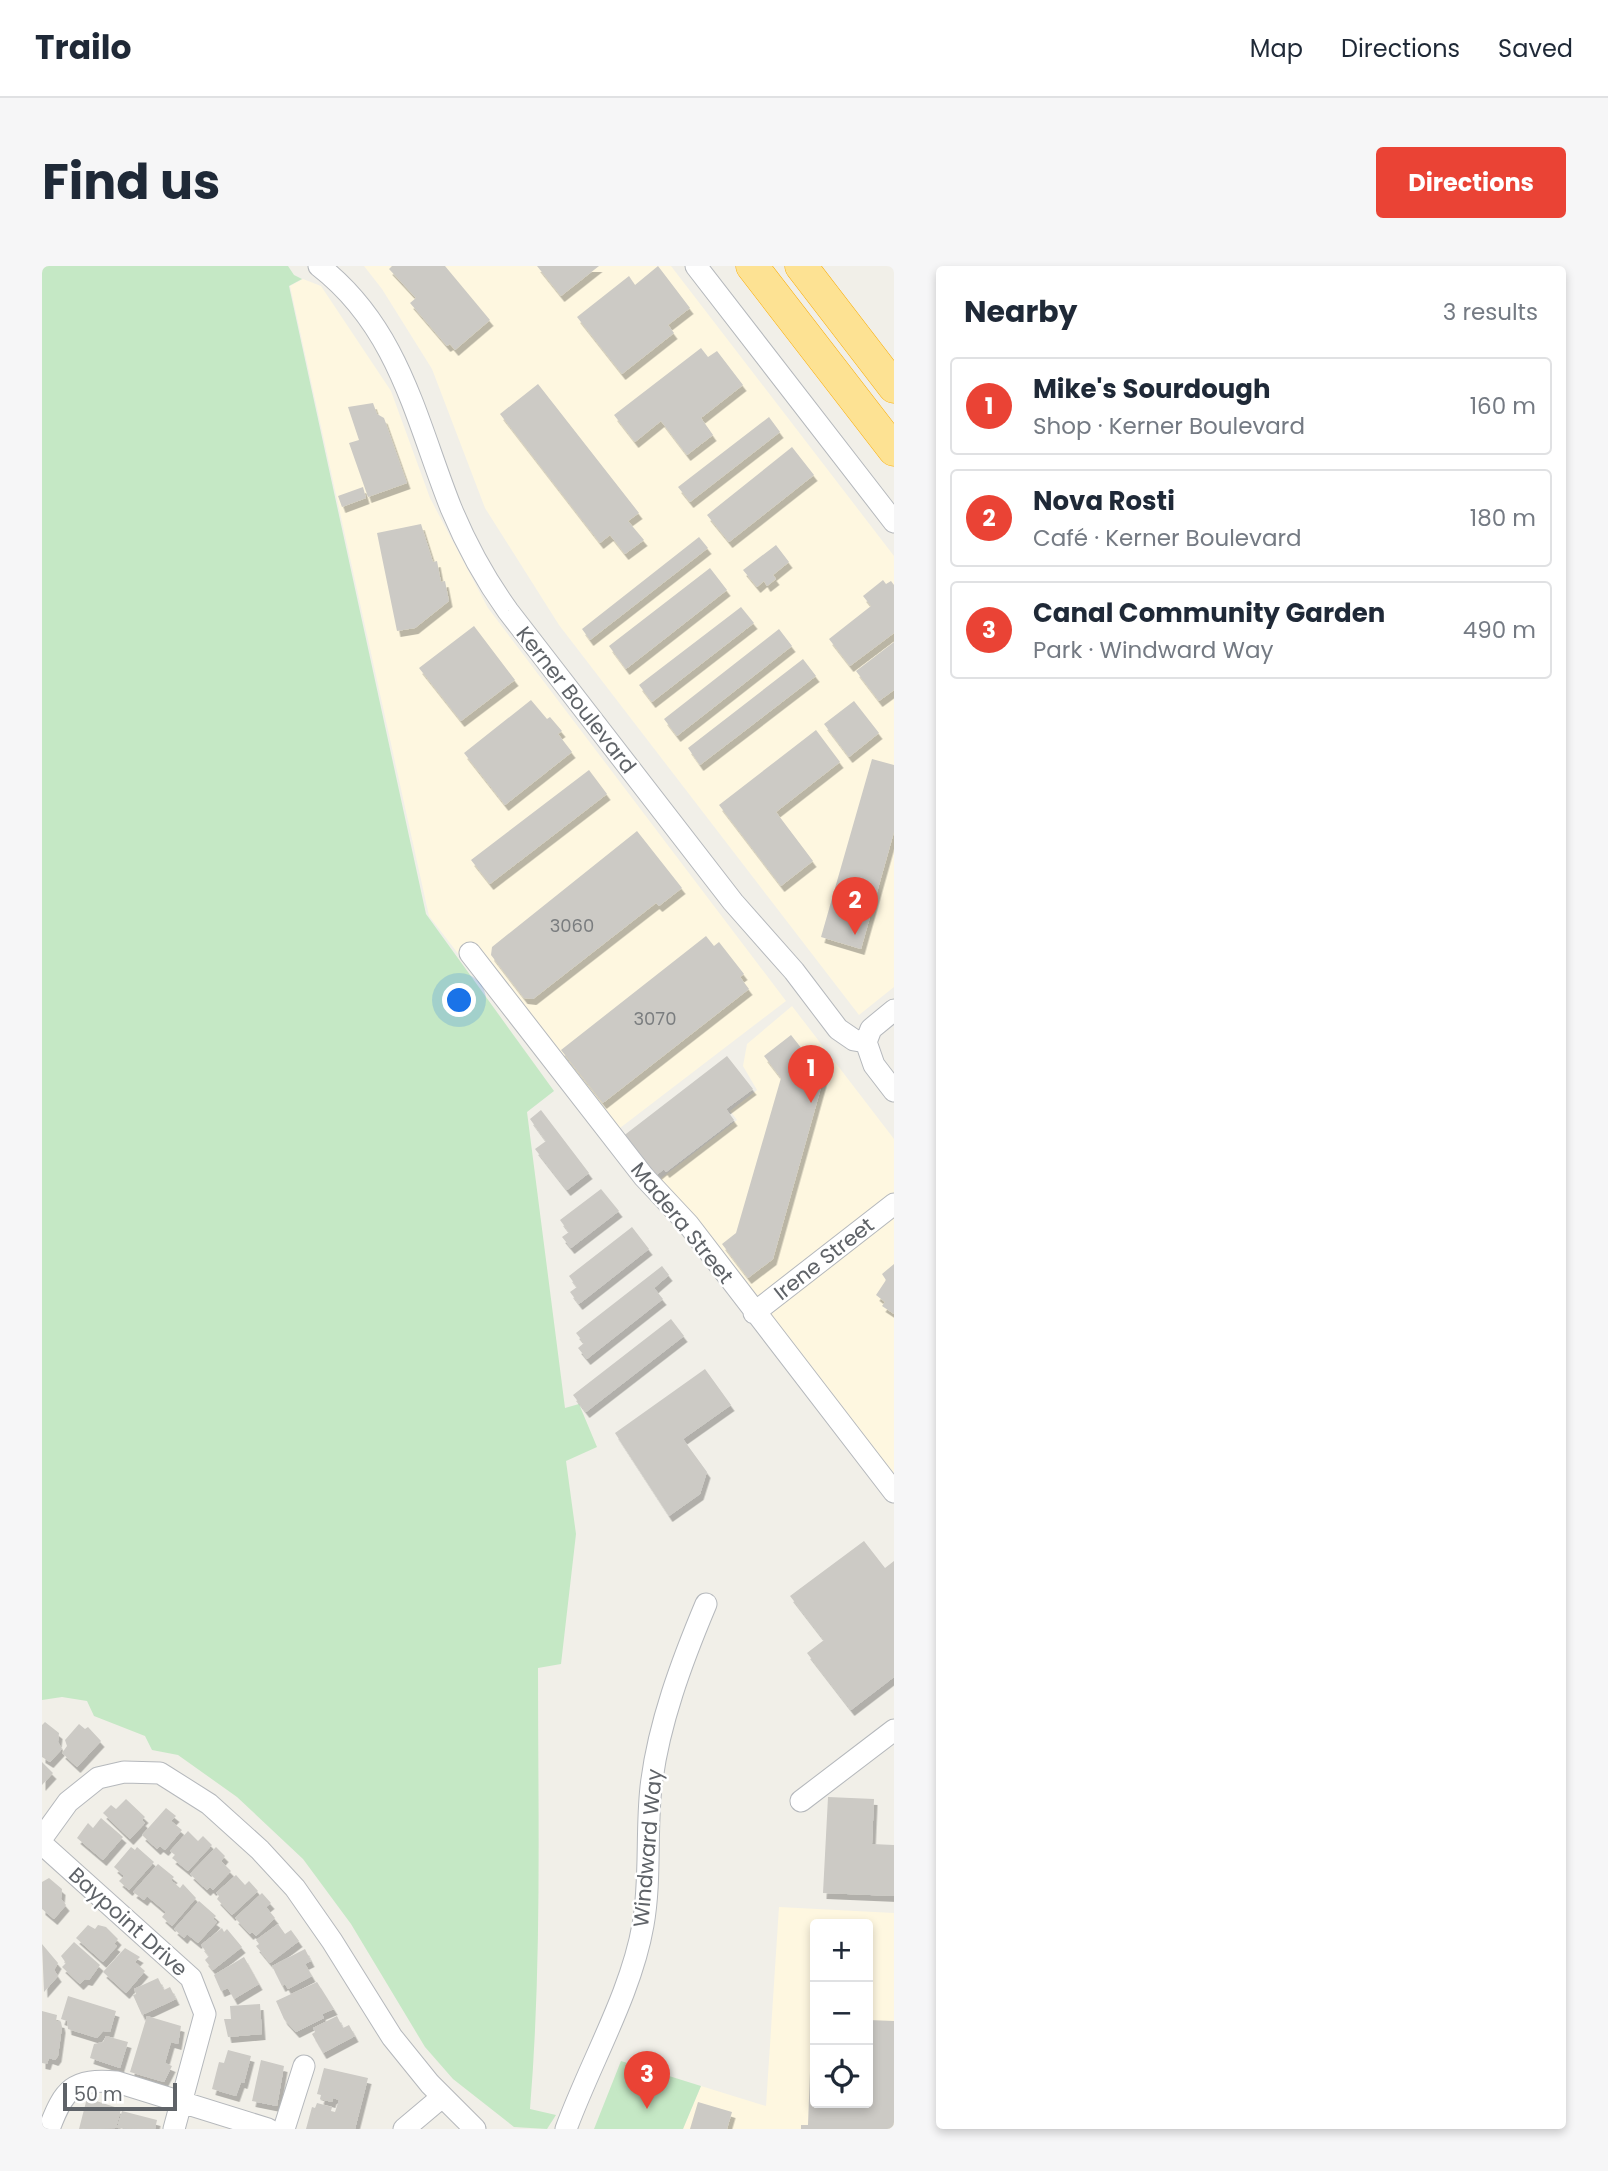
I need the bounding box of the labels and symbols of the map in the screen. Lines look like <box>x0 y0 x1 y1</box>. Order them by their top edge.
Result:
street label: Kerner Boulevard <box>510 620 643 779</box>
pin: 2 <box>832 877 878 935</box>
house number: 3060 <box>550 913 594 938</box>
your location <box>442 983 476 1017</box>
house number: 3070 <box>633 1006 677 1031</box>
pin: 1 <box>788 1045 834 1103</box>
street label: Madera Street <box>624 1156 740 1290</box>
street label: Irene Street <box>768 1210 880 1307</box>
street label: Windward Way <box>626 1767 669 1928</box>
street label: Baypoint Drive <box>63 1860 194 1983</box>
pin: 3 <box>624 2051 670 2109</box>
scale bar <box>63 2080 177 2112</box>

